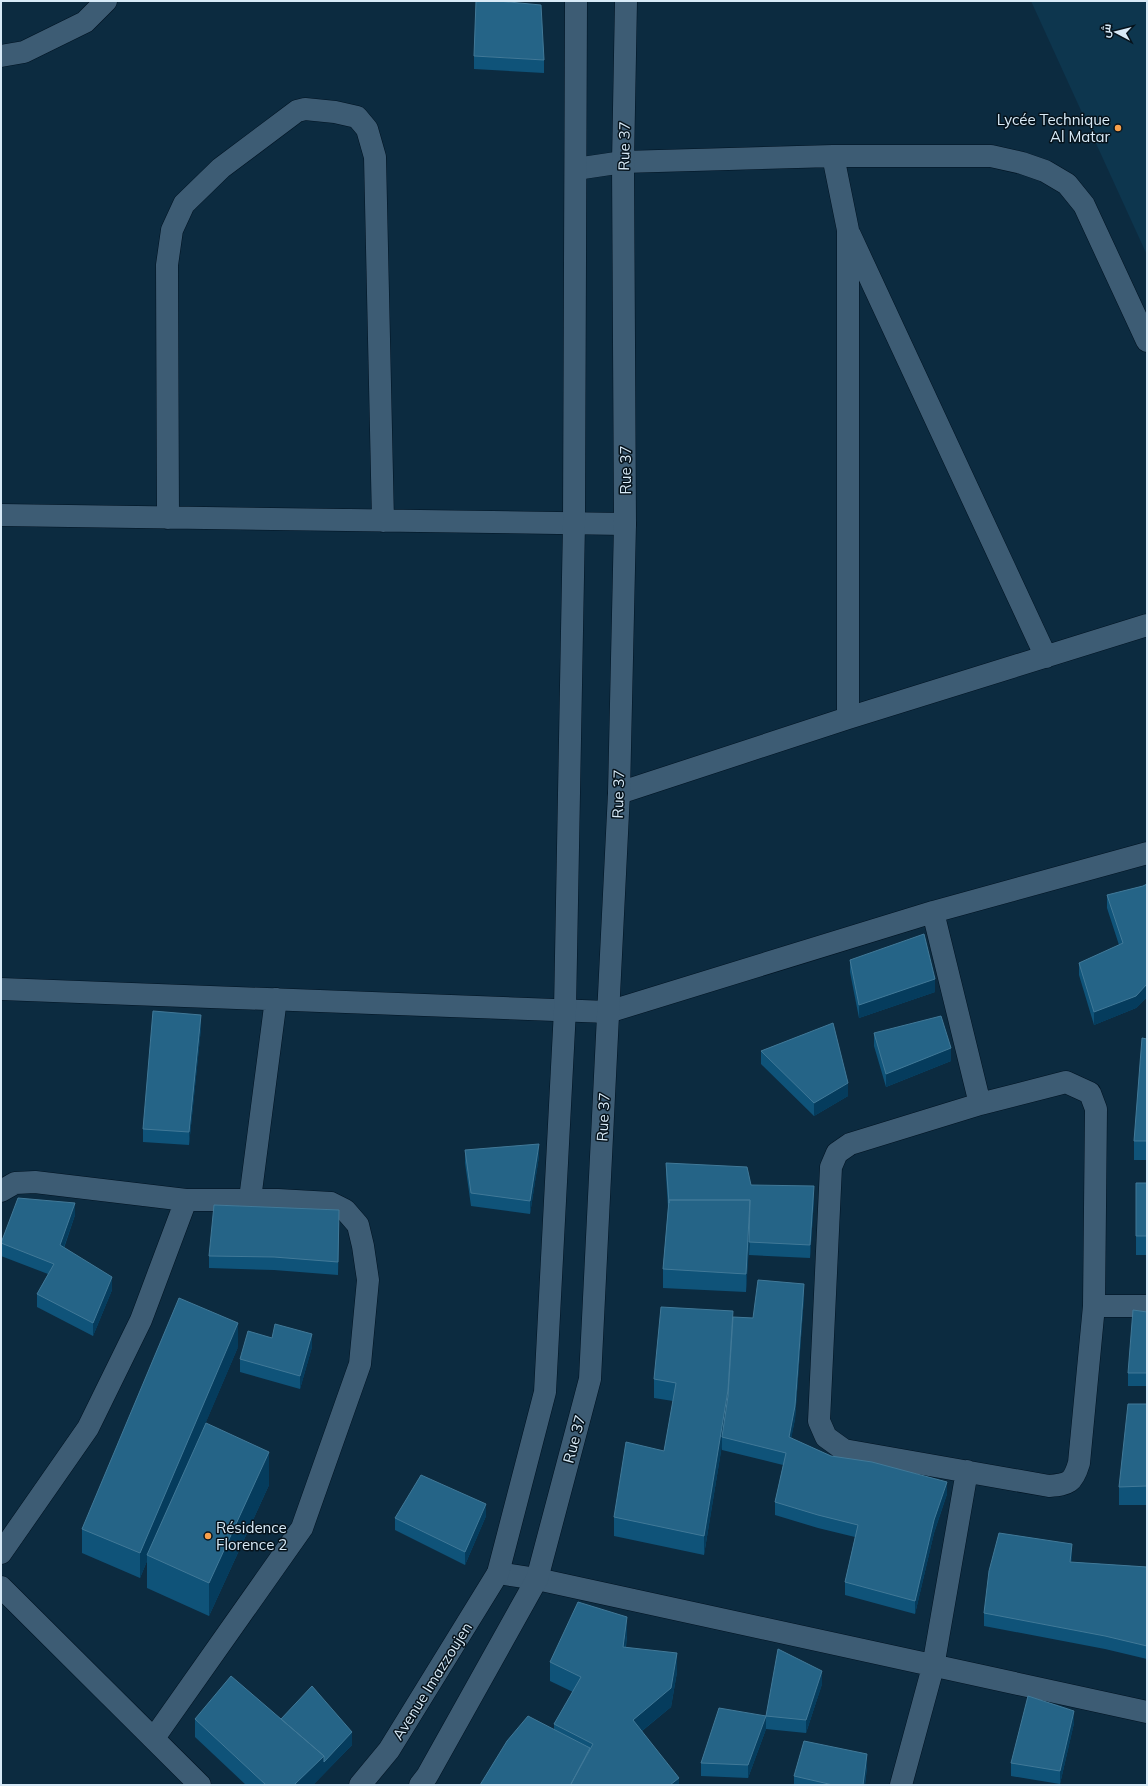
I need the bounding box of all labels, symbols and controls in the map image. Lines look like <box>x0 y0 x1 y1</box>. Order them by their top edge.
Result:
north arrow <box>1096 12 1136 52</box>
text: ش <box>1098 23 1114 39</box>
place label: Lycée Technique Al Matar <box>997 110 1111 146</box>
street label: Rue 37 <box>614 121 634 171</box>
marker: Lycée Technique Al Matar <box>1113 123 1123 133</box>
street label: Rue 37 <box>616 445 635 495</box>
street label: Rue 37 <box>608 769 628 819</box>
street label: Rue 37 <box>592 1092 614 1142</box>
street label: Rue 37 <box>558 1413 590 1465</box>
place label: Résidence Florence 2 <box>216 1518 287 1554</box>
marker: Résidence Florence 2 <box>203 1531 213 1541</box>
street label: Avenue Imazzoujen <box>388 1619 476 1743</box>

